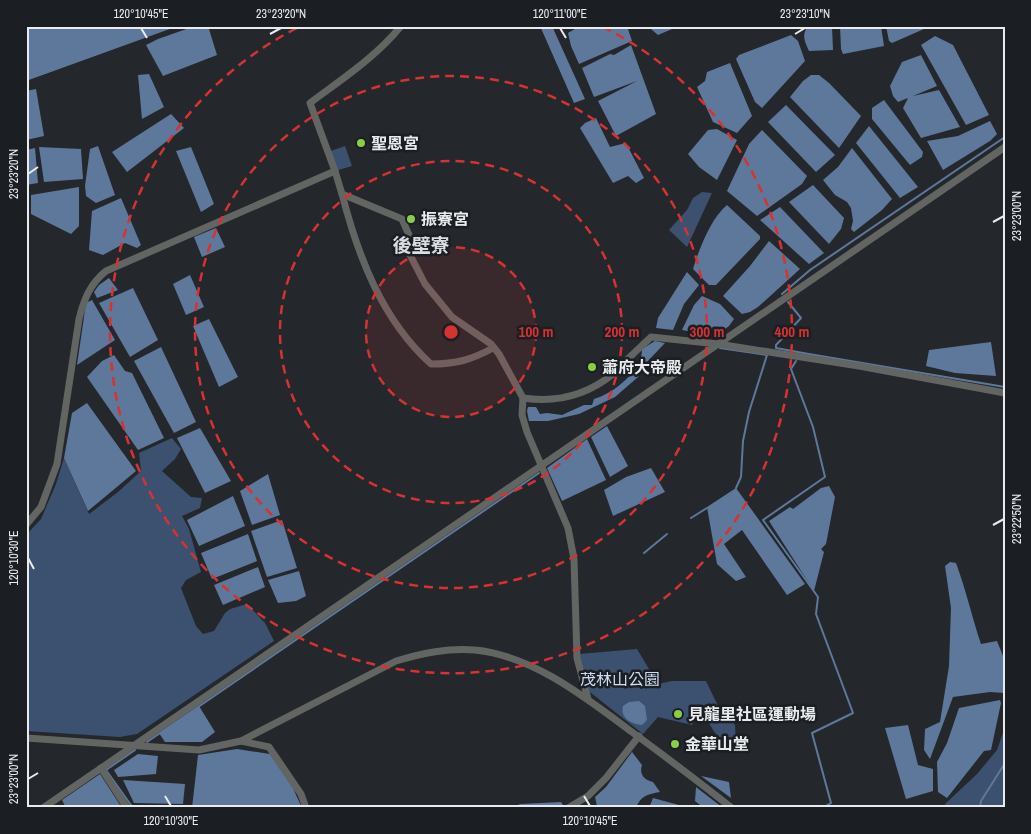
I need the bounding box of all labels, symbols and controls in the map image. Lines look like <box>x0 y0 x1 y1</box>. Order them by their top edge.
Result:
text: 120°10'45"E <box>113 6 169 22</box>
text: 23°23'20"N <box>256 6 306 22</box>
text: 120°11'00"E <box>533 6 587 22</box>
text: 23°23'10"N <box>780 6 830 22</box>
place label: 聖恩宮 <box>371 132 419 154</box>
marker: 聖恩宮 <box>355 137 367 149</box>
text: 23°23'20"N <box>6 149 22 199</box>
text: 23°23'00"N <box>1009 191 1025 241</box>
place label: 振寮宮 <box>421 208 469 230</box>
marker: 振寮宮 <box>405 213 417 225</box>
district label: 後壁寮 <box>392 232 450 258</box>
text: 100 m <box>519 321 553 342</box>
text: 200 m <box>605 321 639 342</box>
text: 300 m <box>690 321 724 342</box>
text: 400 m <box>775 321 809 342</box>
centre of rings <box>442 323 460 341</box>
place label: 蕭府大帝殿 <box>602 356 682 378</box>
marker: 蕭府大帝殿 <box>586 361 598 373</box>
text: 23°22'50"N <box>1009 494 1025 544</box>
text: 120°10'30"E <box>6 530 22 586</box>
park label: 茂林山公園 <box>580 668 660 690</box>
place label: 見龍里社區運動場 <box>688 703 816 725</box>
marker: 見龍里社區運動場 <box>672 708 684 720</box>
place label: 金華山堂 <box>685 733 749 755</box>
marker: 金華山堂 <box>669 738 681 750</box>
text: 23°23'00"N <box>6 754 22 804</box>
text: 120°10'30"E <box>143 813 199 829</box>
text: 120°10'45"E <box>562 813 618 829</box>

